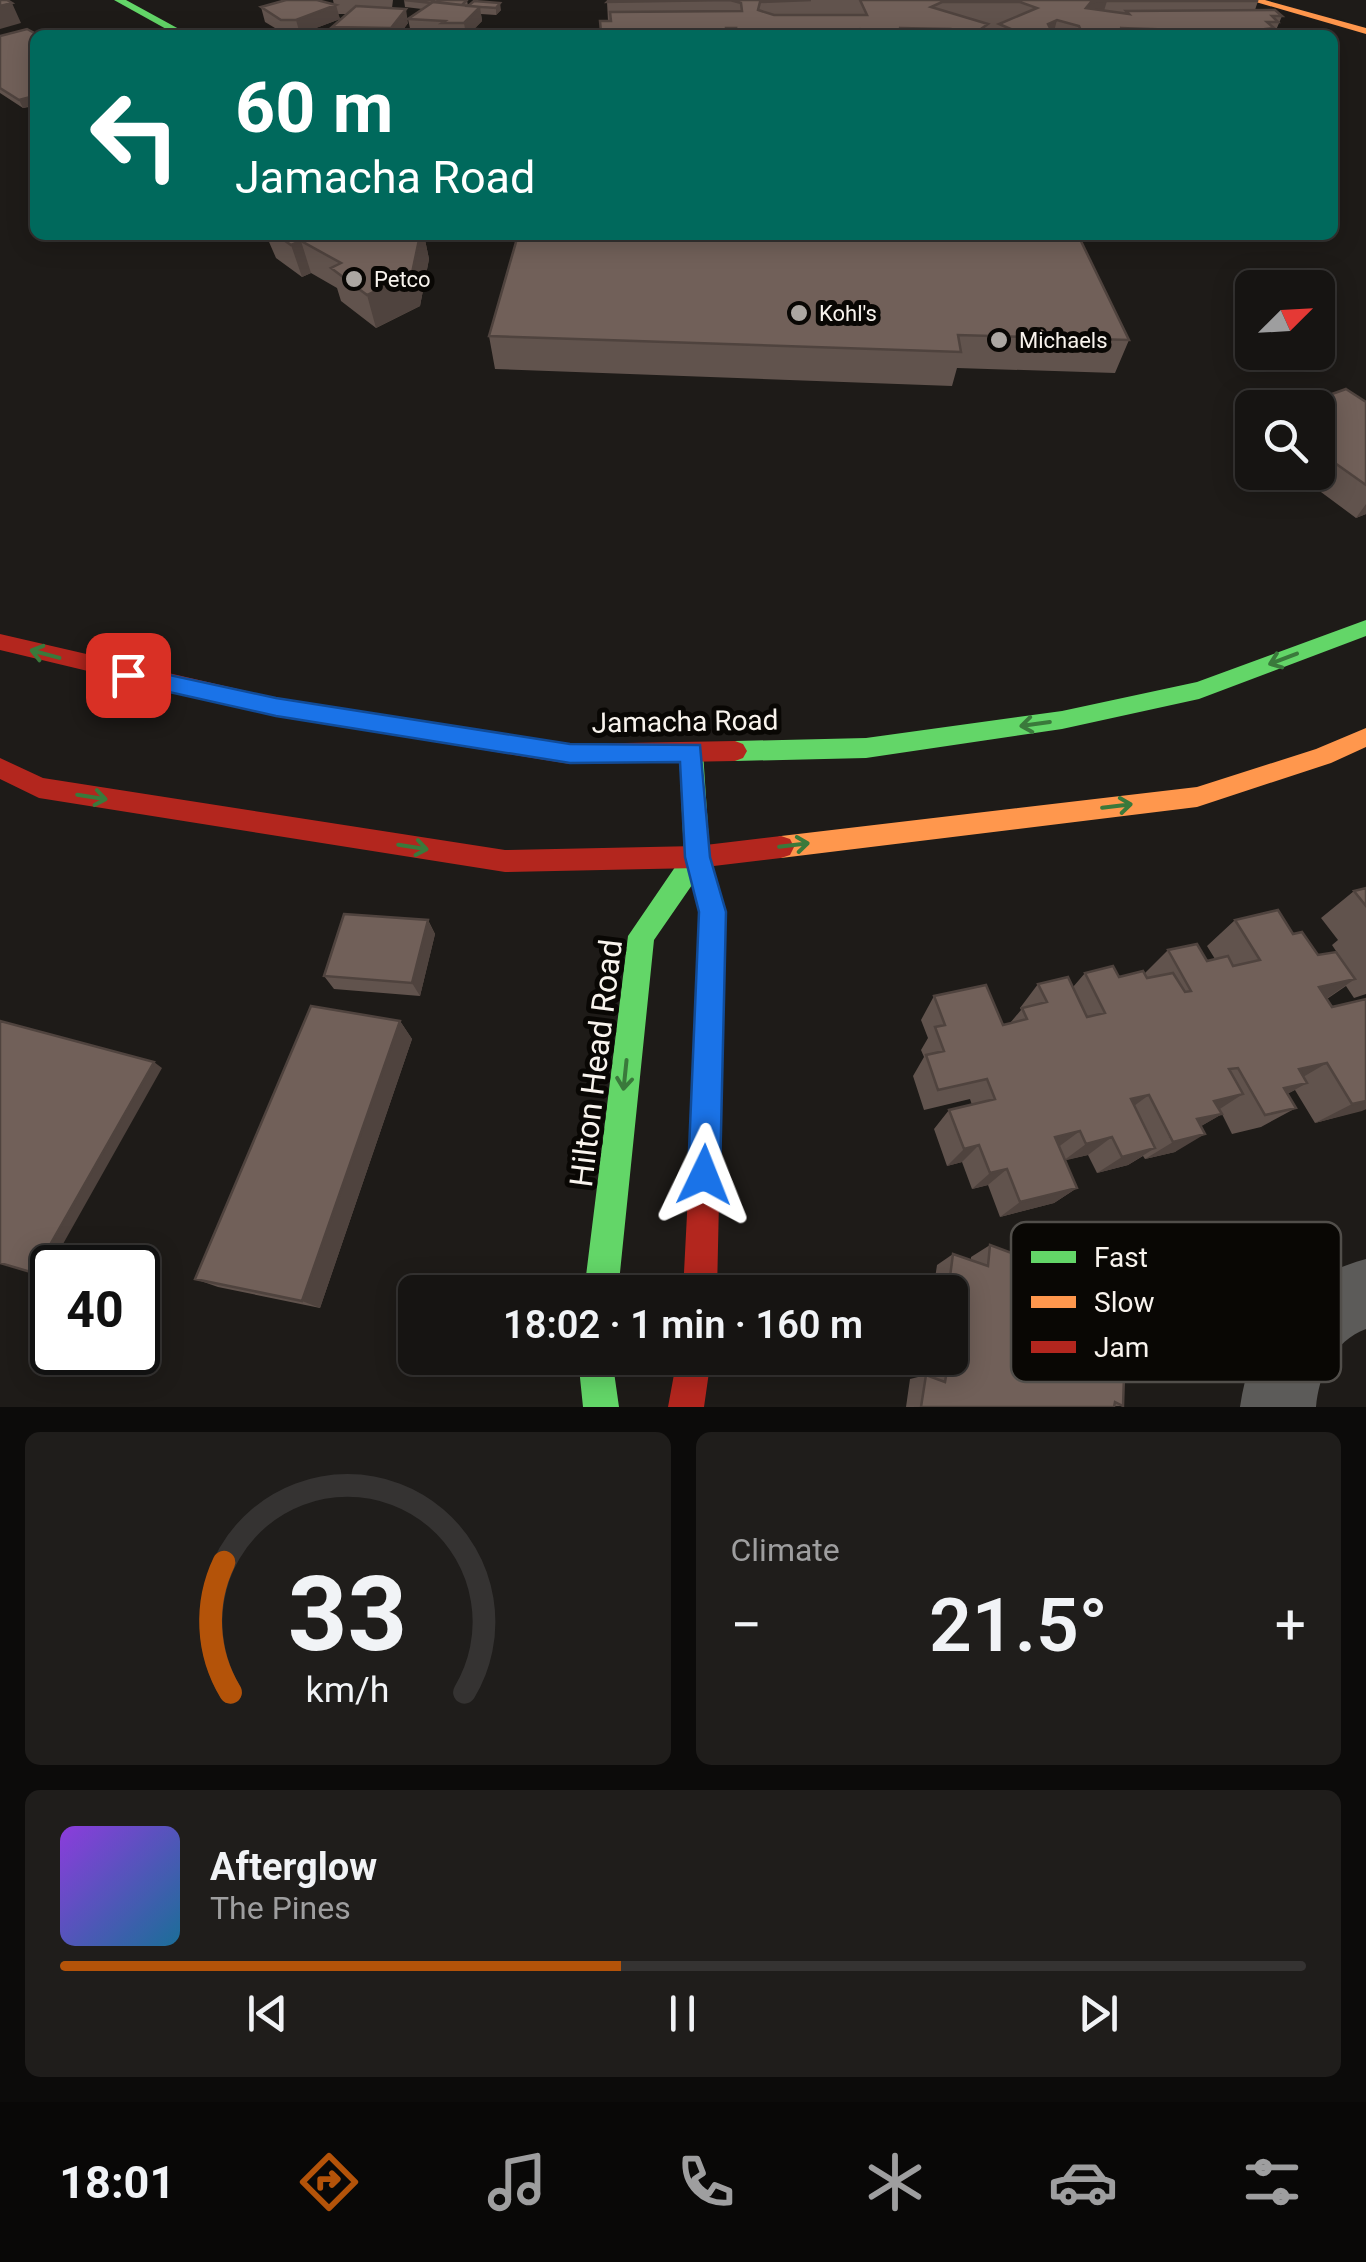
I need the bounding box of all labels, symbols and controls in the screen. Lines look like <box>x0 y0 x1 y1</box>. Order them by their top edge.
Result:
text: 60 m <box>235 67 393 149</box>
icon: left <box>70 70 200 200</box>
text: Jamacha Road <box>235 151 535 204</box>
place label: Petco <box>374 267 431 292</box>
marker: Petco <box>343 268 365 290</box>
north arrow <box>1235 270 1335 370</box>
map controls <box>1235 270 1335 490</box>
place label: Kohl's <box>819 301 877 326</box>
marker: Kohl's <box>788 302 810 324</box>
place label: Michaels <box>1019 328 1108 353</box>
marker: Michaels <box>988 329 1010 351</box>
button: search <box>1235 390 1335 490</box>
pin <box>86 633 171 718</box>
one-way arrow <box>30 644 61 663</box>
icon: arrive <box>101 648 156 703</box>
one-way arrow <box>1268 651 1299 669</box>
street label: Jamacha Road <box>591 703 779 740</box>
one-way arrow <box>1020 716 1052 734</box>
one-way arrow <box>75 788 108 806</box>
one-way arrow <box>1100 797 1133 815</box>
one-way arrow <box>778 835 810 854</box>
one-way arrow <box>396 838 429 857</box>
street label: Hilton Head Road <box>562 937 630 1189</box>
one-way arrow <box>615 1058 634 1091</box>
position arrow <box>652 1123 756 1227</box>
legend <box>1011 1222 1341 1382</box>
text: Fast <box>1094 1241 1148 1274</box>
speed limit sign: 40 <box>30 1245 160 1375</box>
text: Slow <box>1094 1286 1154 1319</box>
text: 18:02 · 1 min · 160 m <box>503 1303 863 1347</box>
text: Jam <box>1094 1331 1149 1364</box>
text: Climate <box>731 1531 840 1569</box>
text: 33 <box>288 1554 407 1675</box>
text: 21.5° <box>929 1581 1108 1669</box>
text: − <box>731 1593 762 1657</box>
text: + <box>1275 1593 1306 1657</box>
text: km/h <box>306 1669 390 1711</box>
text: Afterglow <box>210 1845 377 1889</box>
text: The Pines <box>210 1889 351 1927</box>
icon: previous <box>240 1986 295 2041</box>
icon: pause <box>655 1986 710 2041</box>
icon: next <box>1071 1986 1126 2041</box>
icon: directions <box>294 2147 364 2217</box>
icon: music <box>482 2147 552 2217</box>
icon: phone <box>671 2147 741 2217</box>
icon: climate <box>860 2147 930 2217</box>
icon: car <box>1048 2147 1118 2217</box>
icon: filters <box>1237 2147 1307 2217</box>
text: 18:01 <box>59 2156 175 2209</box>

